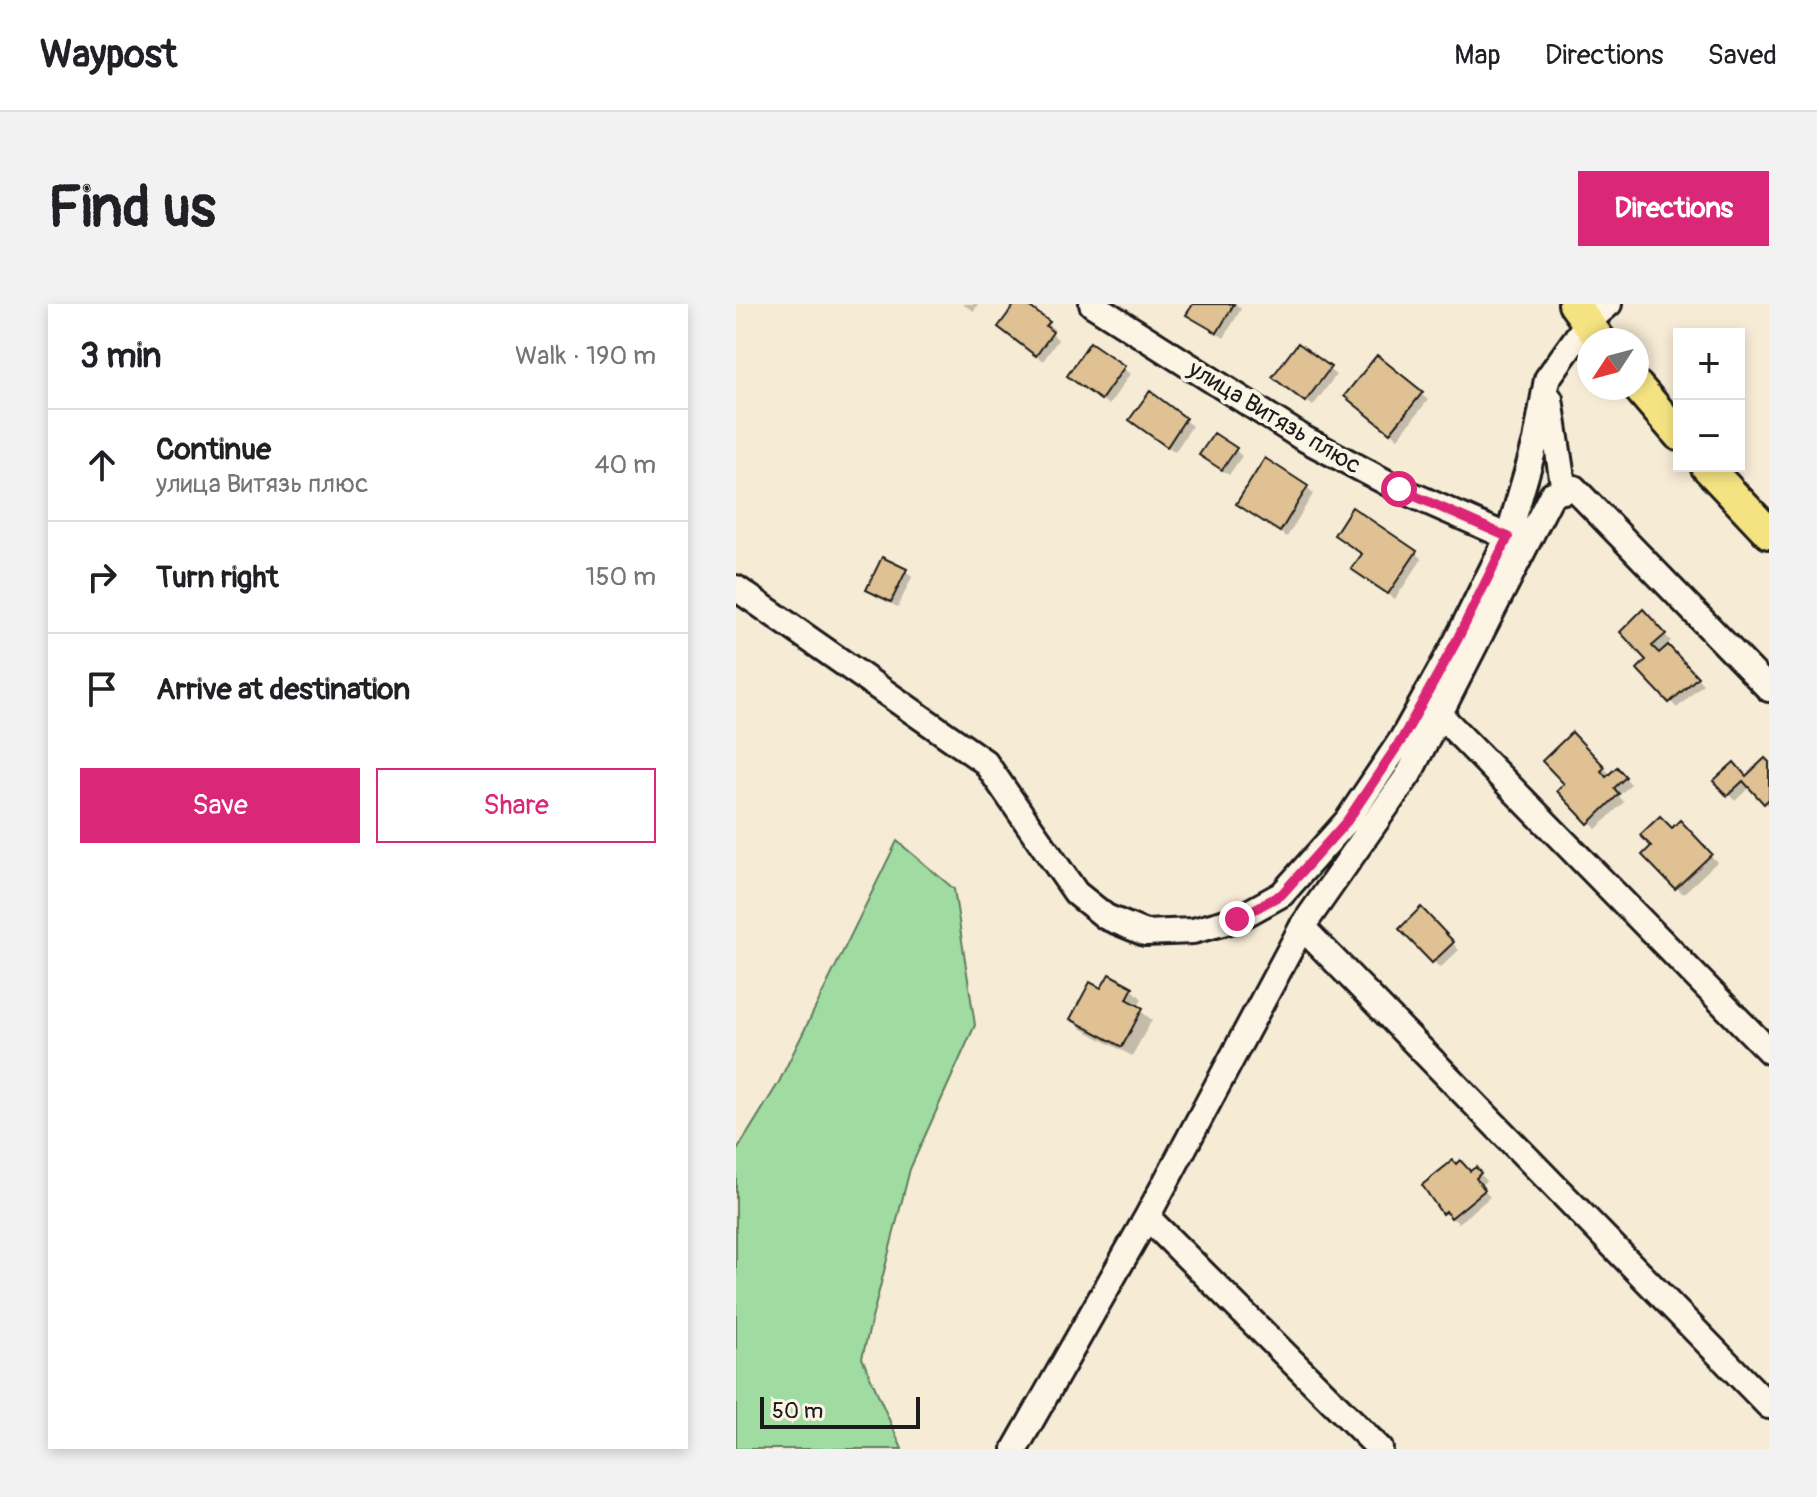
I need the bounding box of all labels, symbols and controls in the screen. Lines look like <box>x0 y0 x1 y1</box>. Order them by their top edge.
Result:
text: Waypost <box>40 31 177 79</box>
text: Map <box>1454 38 1501 73</box>
text: Directions <box>1545 38 1664 73</box>
text: Saved <box>1708 38 1777 73</box>
button: Directions <box>1578 171 1769 246</box>
text: Find us <box>48 174 216 243</box>
north arrow <box>1577 328 1649 400</box>
map controls <box>1673 328 1745 472</box>
button: + <box>1673 328 1745 400</box>
text: 3 min <box>80 335 162 378</box>
text: Walk · 190 m <box>515 340 656 372</box>
street label: улица Витязь плюс <box>1182 354 1366 480</box>
button: − <box>1673 400 1745 472</box>
text: Continue <box>156 431 271 468</box>
icon: ahead <box>80 443 124 487</box>
text: 40 m <box>594 449 656 481</box>
text: улица Витязь плюс <box>156 468 368 500</box>
route start <box>1381 471 1417 507</box>
icon: right <box>80 555 124 599</box>
text: Turn right <box>156 559 279 596</box>
text: 150 m <box>585 561 656 593</box>
icon: arrive <box>80 667 124 711</box>
text: Arrive at destination <box>156 671 410 708</box>
button: Save <box>80 768 360 843</box>
button: Share <box>376 768 656 843</box>
route end <box>1219 901 1255 937</box>
scale bar <box>760 1393 920 1429</box>
text: 50 m <box>772 1397 823 1425</box>

